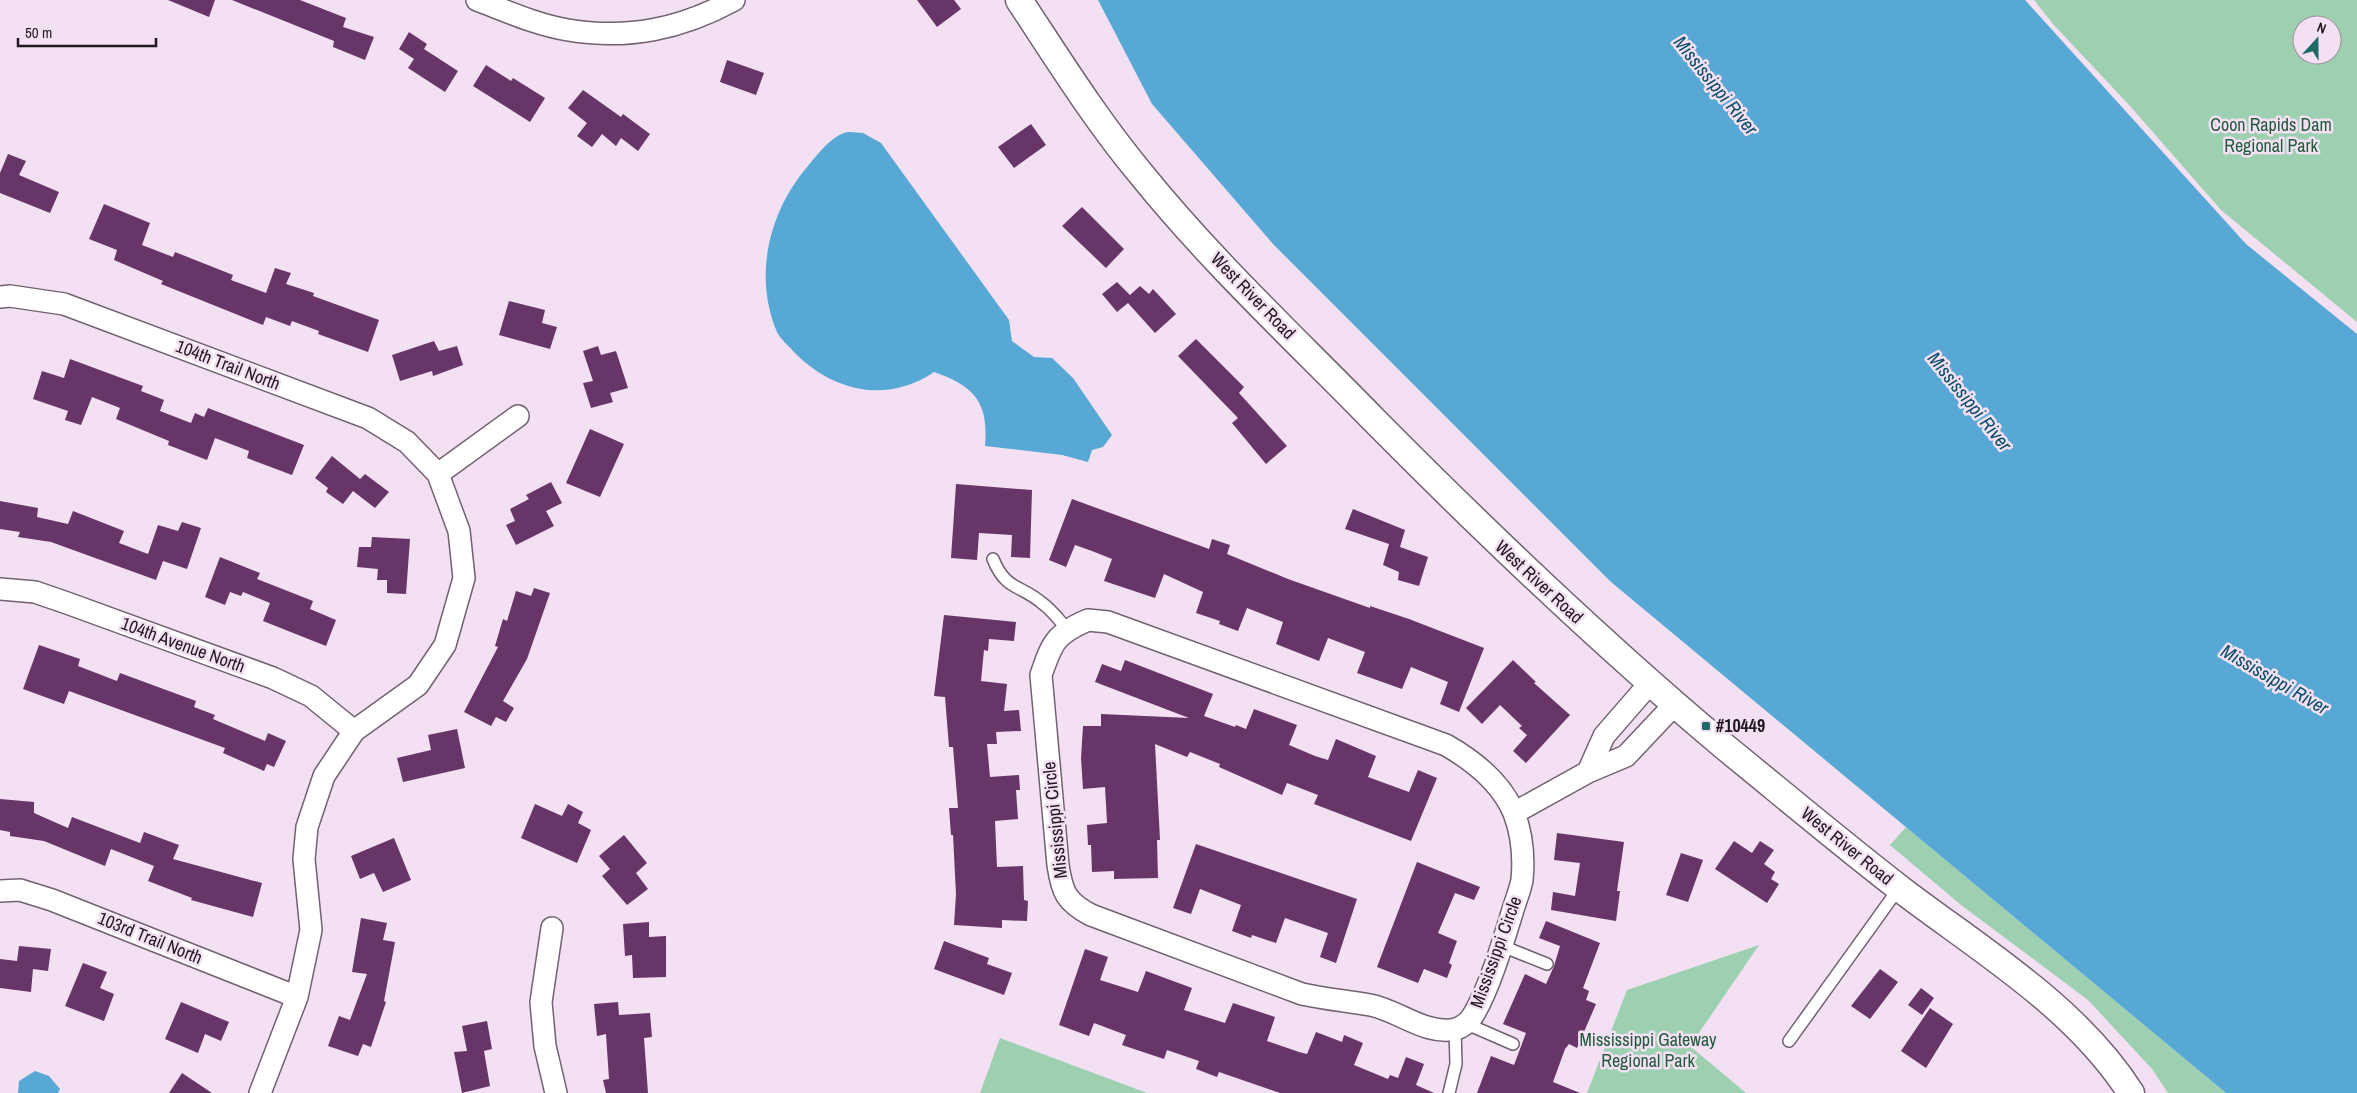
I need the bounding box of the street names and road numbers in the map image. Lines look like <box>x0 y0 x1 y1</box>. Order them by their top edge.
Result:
street label: West River Road <box>1205 247 1301 345</box>
street label: 104th Trail North <box>172 333 284 396</box>
street label: West River Road <box>1490 534 1589 629</box>
street label: 104th Avenue North <box>118 611 249 679</box>
street label: Mississippi Circle <box>1036 760 1073 880</box>
street label: West River Road <box>1796 801 1899 891</box>
street label: Mississippi Circle <box>1464 892 1527 1011</box>
street label: 103rd Trail North <box>94 905 206 970</box>

